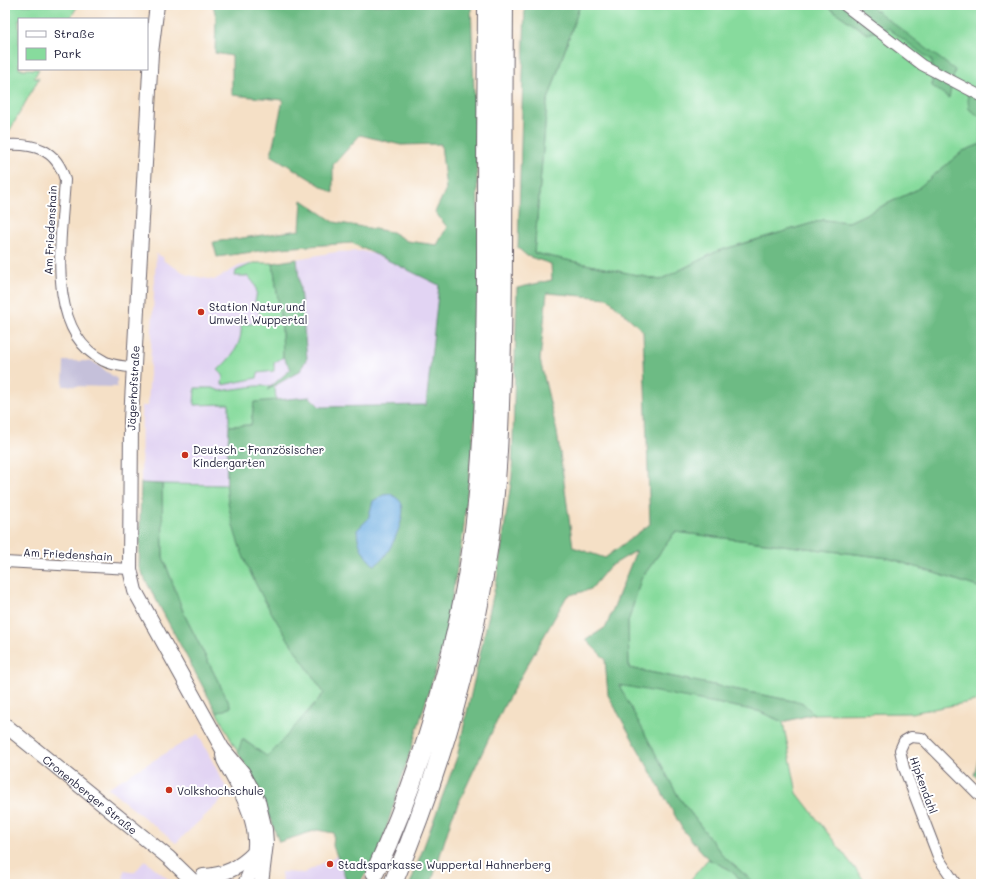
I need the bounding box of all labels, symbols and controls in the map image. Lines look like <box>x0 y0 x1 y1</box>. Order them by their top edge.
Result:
legend <box>18 18 148 70</box>
text: Straße <box>54 25 95 41</box>
text: Park <box>54 45 81 61</box>
street label: Am Friedenshain <box>40 185 60 275</box>
place label: Station Natur und Umwelt Wuppertal <box>209 299 308 327</box>
marker: Station Natur und Umwelt Wuppertal <box>196 307 206 317</box>
street label: Jägerhofstraße <box>123 345 143 431</box>
place label: Deutsch - Französischer Kindergarten <box>193 442 324 470</box>
marker: Deutsch - Französischer Kindergarten <box>180 450 190 460</box>
street label: Am Friedenshain <box>23 544 113 564</box>
street label: Cronenberger Straße <box>40 751 141 837</box>
street label: Hipkendahl <box>907 754 941 816</box>
place label: Volkshochschule <box>177 783 264 798</box>
marker: Volkshochschule <box>164 785 174 795</box>
place label: Stadtsparkasse Wuppertal Hahnerberg <box>338 857 551 872</box>
marker: Stadtsparkasse Wuppertal Hahnerberg <box>325 859 335 869</box>

